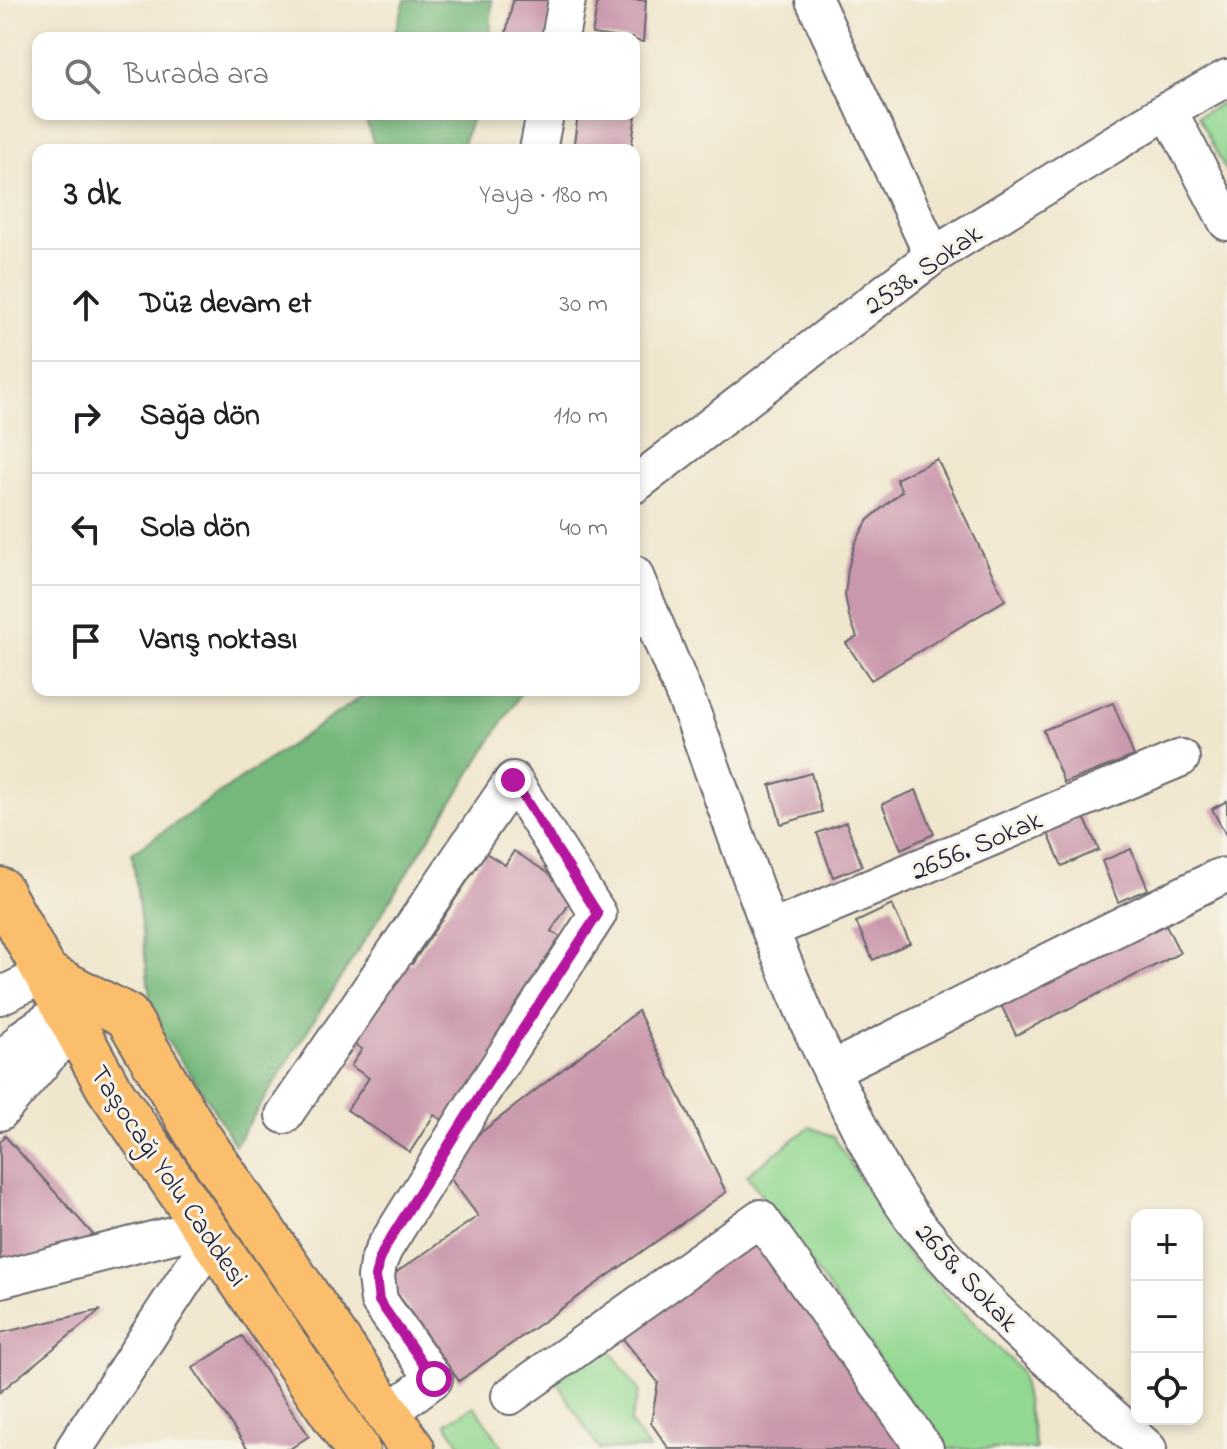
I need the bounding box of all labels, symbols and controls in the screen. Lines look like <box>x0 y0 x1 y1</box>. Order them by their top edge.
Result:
search box <box>32 32 640 120</box>
icon: search <box>60 54 104 98</box>
text: Burada ara <box>124 54 269 98</box>
text: 3 dk <box>64 171 121 221</box>
text: Yaya · 180 m <box>479 177 608 215</box>
street label: 2538. Sokak <box>857 215 992 327</box>
icon: ahead <box>64 283 108 327</box>
text: Düz devam et <box>140 283 312 327</box>
text: 30 m <box>559 286 608 324</box>
icon: right <box>64 395 108 439</box>
text: Sağa dön <box>140 395 260 439</box>
text: 110 m <box>554 398 608 436</box>
icon: left <box>64 507 108 551</box>
text: Sola dön <box>140 507 250 551</box>
text: 40 m <box>559 510 608 548</box>
icon: arrive <box>64 619 108 663</box>
text: Varış noktası <box>140 619 297 663</box>
route end <box>495 762 531 798</box>
street label: 2656. Sokak <box>906 801 1050 893</box>
street label: Taşocağı Yolu Caddesi <box>78 1058 257 1296</box>
map controls <box>1131 1209 1203 1425</box>
button: + <box>1131 1209 1203 1281</box>
street label: 2658. Sokak <box>904 1214 1028 1343</box>
button: − <box>1131 1281 1203 1353</box>
button: locate <box>1131 1353 1203 1425</box>
route start <box>416 1361 452 1397</box>

